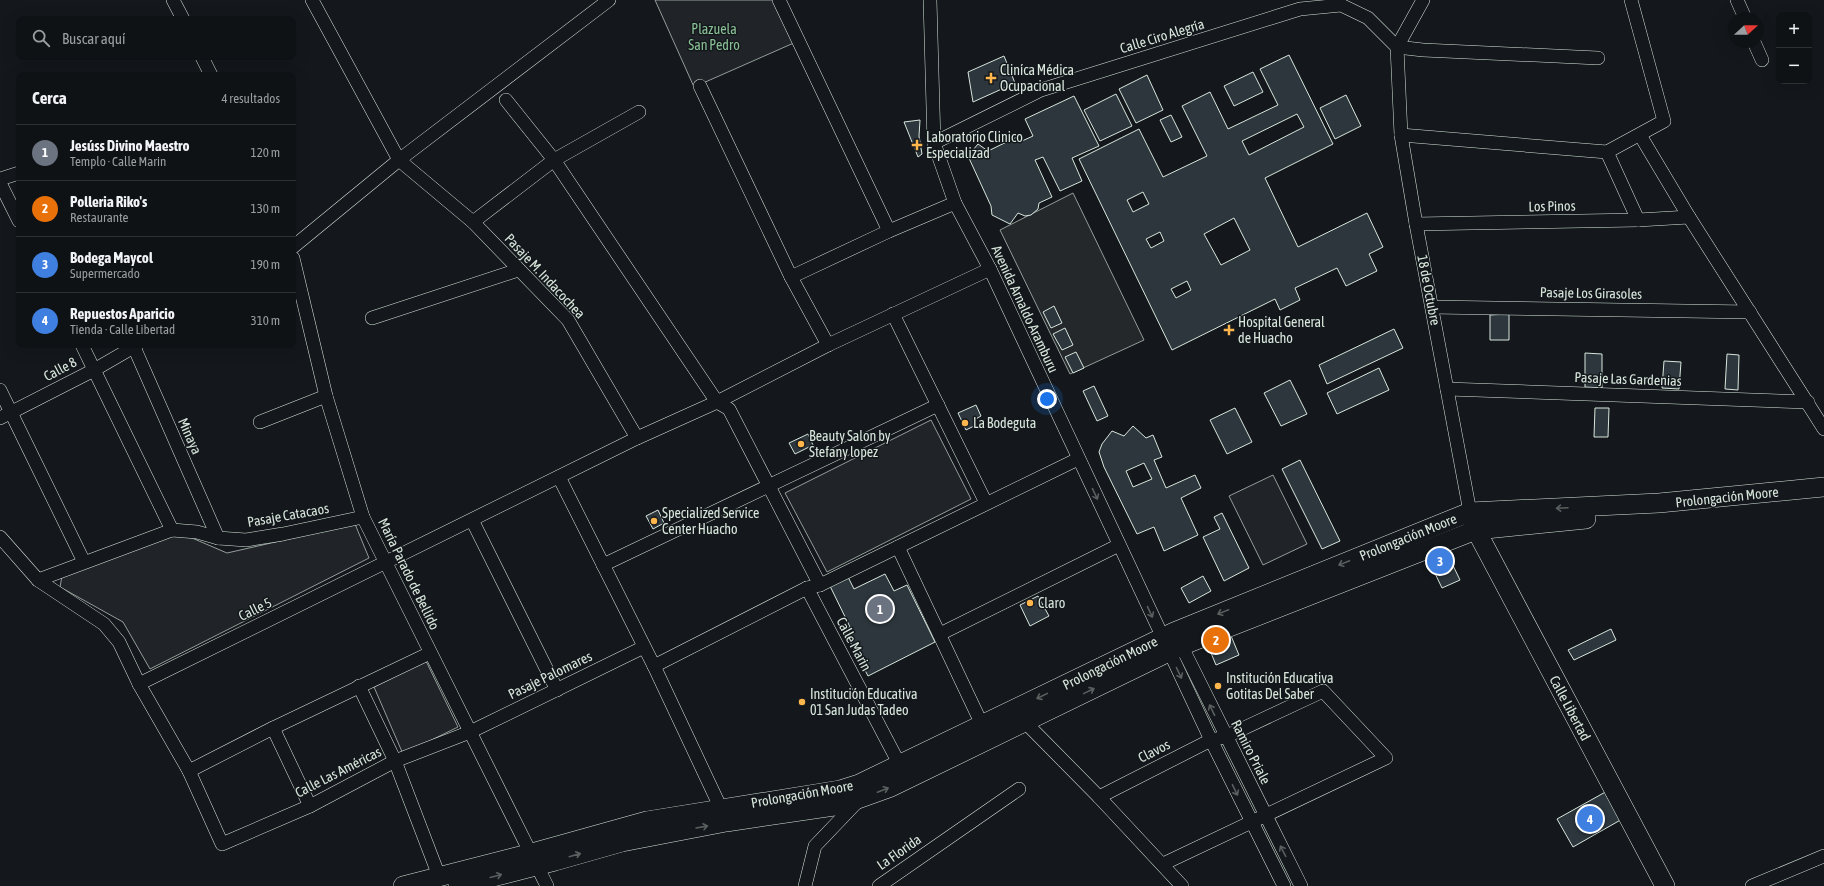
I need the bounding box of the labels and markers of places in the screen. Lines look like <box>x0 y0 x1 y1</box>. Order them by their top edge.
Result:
place label: Cliníca Médica Ocupacional <box>1000 62 1074 94</box>
marker: Cliníca Médica Ocupacional <box>985 72 997 84</box>
place label: Laboratorio Clinico Especializad <box>926 129 1023 161</box>
marker: Laboratorio Clinico Especializad <box>911 139 923 151</box>
place label: Hospital General de Huacho <box>1238 314 1325 346</box>
marker: Hospital General de Huacho <box>1223 324 1235 336</box>
place label: La Bodeguta <box>973 415 1036 431</box>
marker: La Bodeguta <box>960 418 970 428</box>
place label: Beauty Salon by Stefany lopez <box>809 428 891 460</box>
marker: Beauty Salon by Stefany lopez <box>796 439 806 449</box>
place label: Specialized Service Center Huacho <box>662 505 759 537</box>
marker: Specialized Service Center Huacho <box>649 516 659 526</box>
pin: 3 <box>1427 546 1453 576</box>
pin: 1 <box>867 594 893 624</box>
place label: Claro <box>1038 595 1065 611</box>
marker: Claro <box>1025 598 1035 608</box>
pin: 2 <box>1203 625 1229 655</box>
place label: Institución Educativa Gotitas Del Saber <box>1226 670 1333 702</box>
marker: Institución Educativa Gotitas Del Saber <box>1213 681 1223 691</box>
place label: Institución Educativa 01 San Judas Tadeo <box>810 686 917 718</box>
marker: Institución Educativa 01 San Judas Tadeo <box>797 697 807 707</box>
pin: 4 <box>1577 804 1603 834</box>

